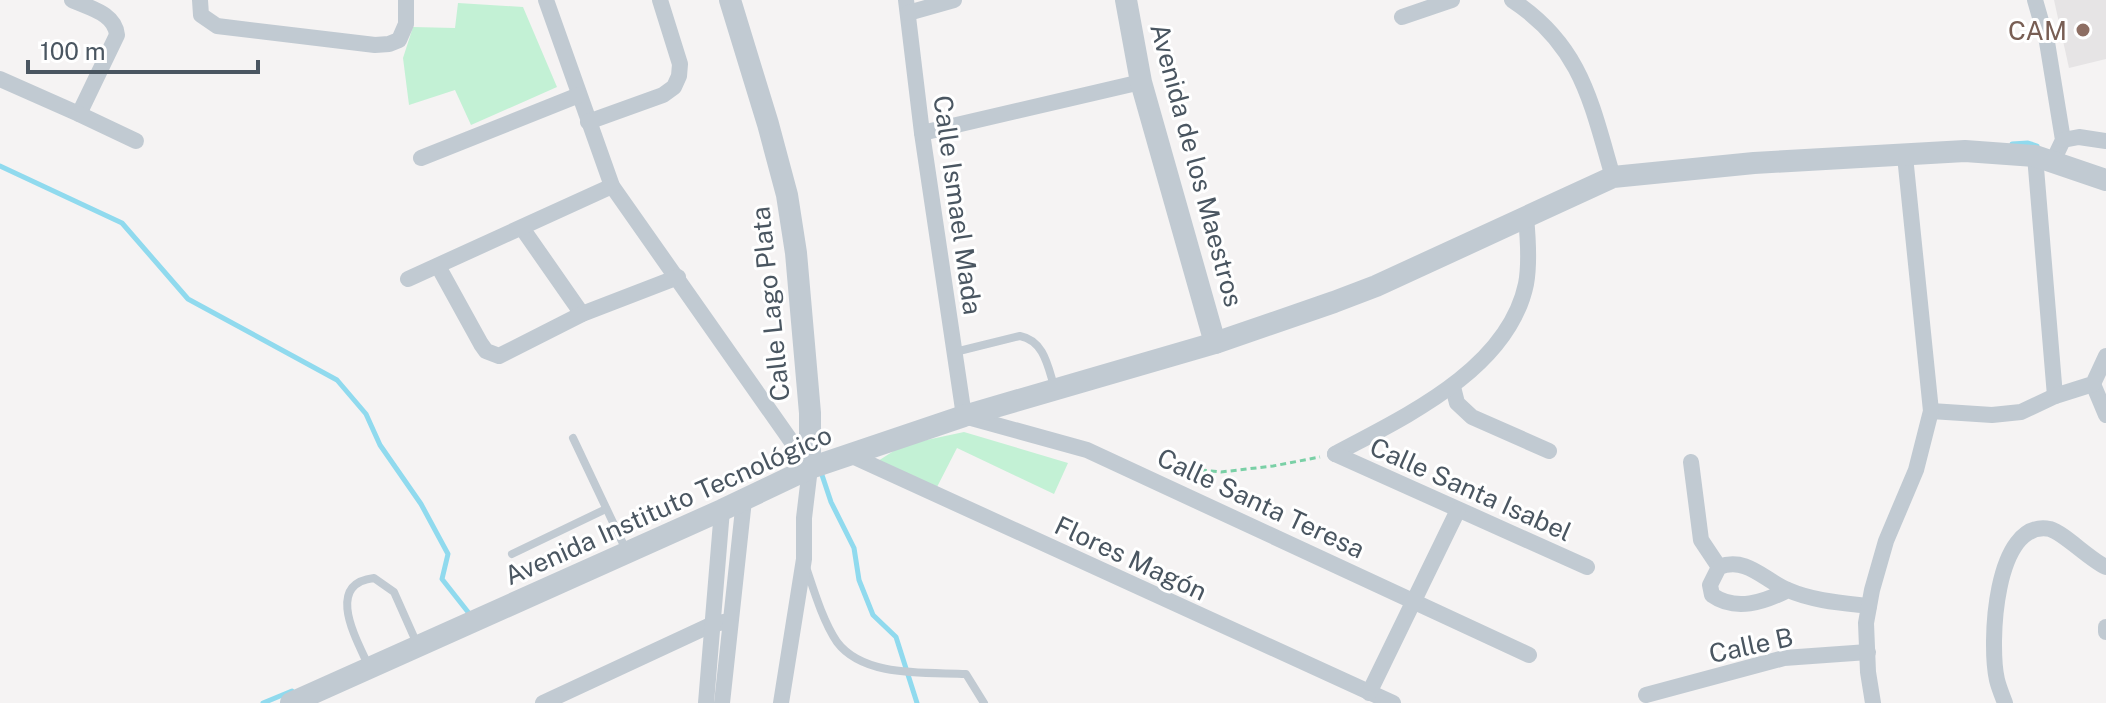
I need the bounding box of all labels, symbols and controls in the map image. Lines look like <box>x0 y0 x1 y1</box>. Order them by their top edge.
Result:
place label: CAM <box>2008 15 2067 46</box>
street label: Avenida de los Maestros <box>1144 20 1250 310</box>
marker: CAM <box>2074 21 2092 39</box>
scale bar <box>28 24 258 74</box>
text: 100 m <box>40 37 106 65</box>
street label: Calle Ismael Mada <box>927 93 989 317</box>
street label: Calle Lago Plata <box>744 205 796 403</box>
street label: Avenida Instituto Tecnológico <box>500 419 836 591</box>
street label: Calle Santa Isabel <box>1365 431 1577 547</box>
street label: Calle Santa Teresa <box>1152 441 1370 565</box>
street label: Flores Magón <box>1050 509 1212 607</box>
street label: Calle B <box>1706 621 1796 669</box>

